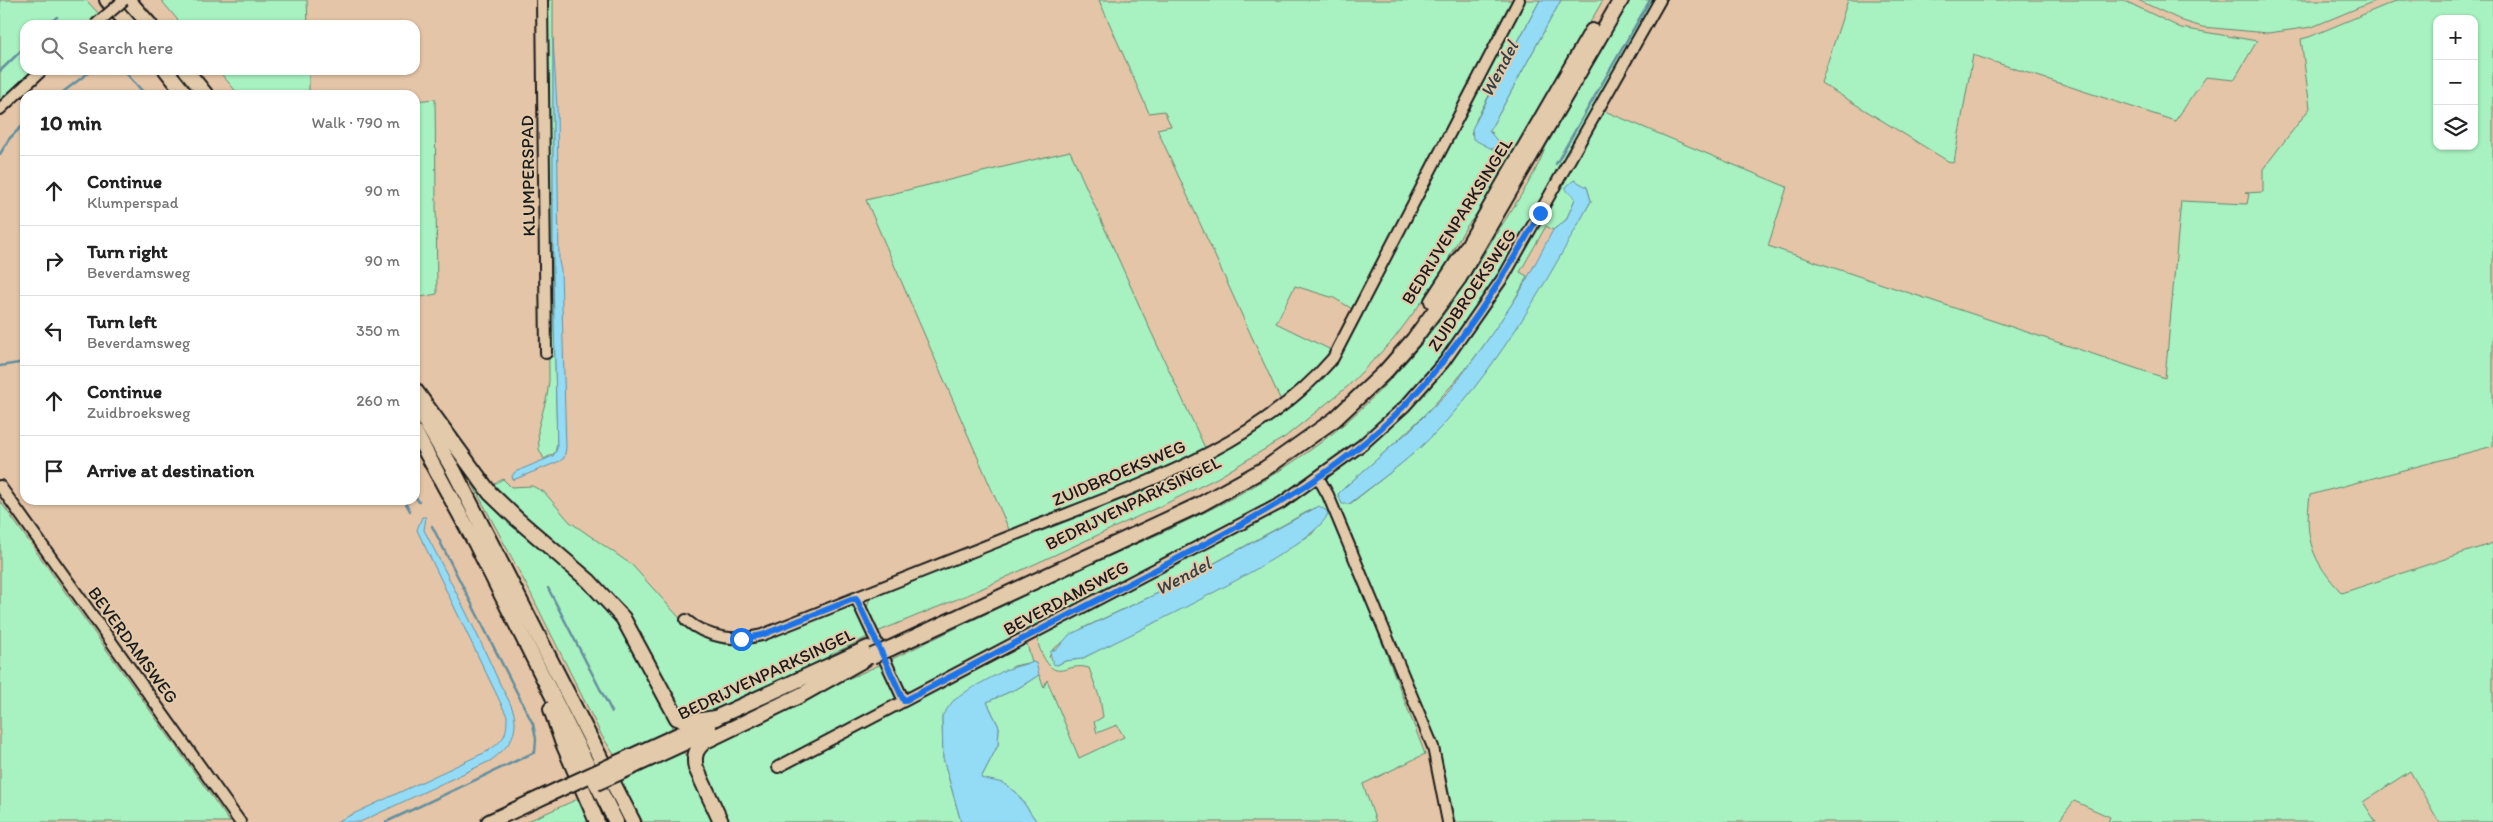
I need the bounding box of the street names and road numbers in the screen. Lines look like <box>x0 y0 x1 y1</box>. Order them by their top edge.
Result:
street label: KLUMPERSPAD <box>516 115 540 237</box>
street label: BEDRIJVENPARKSINGEL <box>1397 134 1517 308</box>
street label: ZUIDBROEKSWEG <box>1423 225 1521 355</box>
street label: ZUIDBROEKSWEG <box>1049 435 1189 511</box>
street label: BEDRIJVENPARKSINGEL <box>1042 451 1224 555</box>
street label: BEVERDAMSWEG <box>999 556 1133 640</box>
street label: BEVERDAMSWEG <box>83 582 183 708</box>
street label: BEDRIJVENPARKSINGEL <box>674 623 858 725</box>

